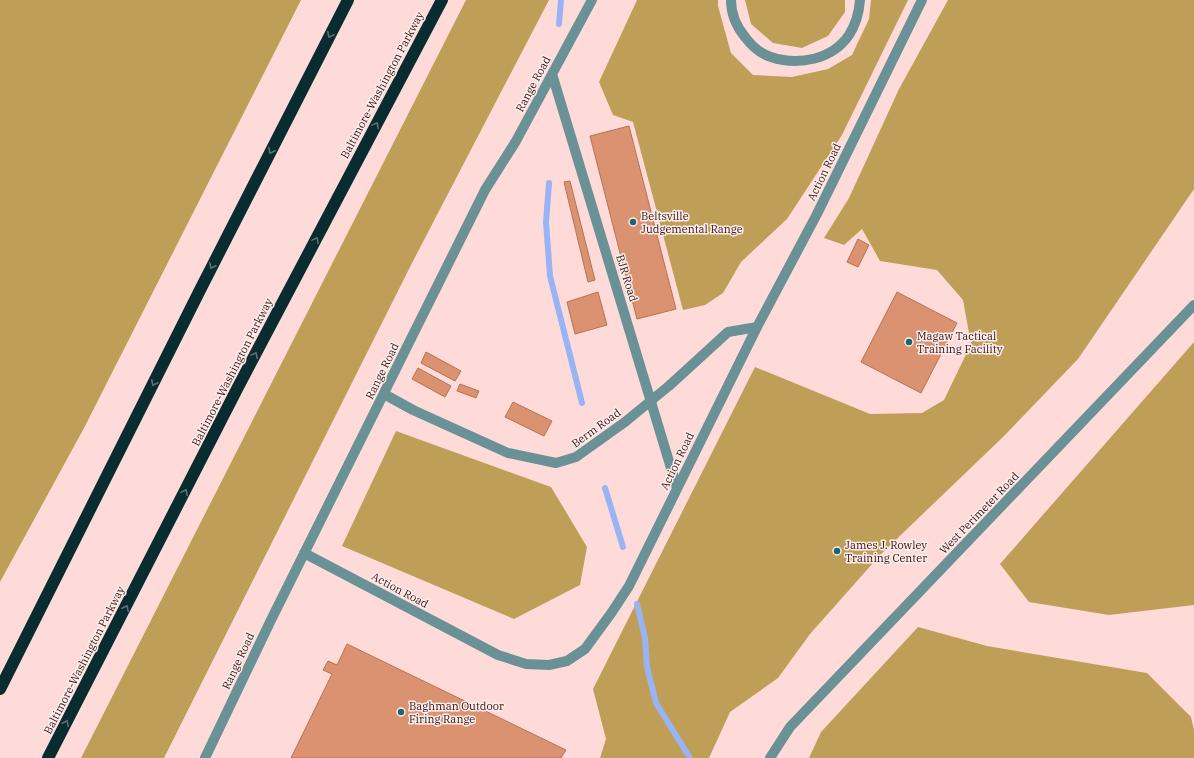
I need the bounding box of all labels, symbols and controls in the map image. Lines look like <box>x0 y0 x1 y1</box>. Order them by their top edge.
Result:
street label: Baltimore-Washington Parkway <box>337 9 427 161</box>
one-way arrow <box>327 31 335 38</box>
street label: Range Road <box>512 53 554 114</box>
one-way arrow <box>371 122 379 129</box>
street label: Action Road <box>804 141 844 203</box>
one-way arrow <box>268 146 276 154</box>
place label: Beltsville Judgemental Range <box>641 209 743 236</box>
marker: Beltsville Judgemental Range <box>628 217 638 227</box>
one-way arrow <box>311 237 318 244</box>
street label: BJR Road <box>613 253 641 304</box>
one-way arrow <box>209 262 217 270</box>
street label: Baltimore-Washington Parkway <box>188 296 276 448</box>
place label: Magaw Tactical Training Facility <box>917 329 1003 356</box>
marker: Magaw Tactical Training Facility <box>904 337 914 347</box>
street label: Range Road <box>362 340 402 401</box>
one-way arrow <box>251 352 258 359</box>
one-way arrow <box>151 378 159 386</box>
street label: Berm Road <box>569 405 624 451</box>
street label: Action Road <box>657 430 697 492</box>
street label: West Perimeter Road <box>936 469 1022 557</box>
one-way arrow <box>180 489 188 496</box>
place label: James J. Rowley Training Center <box>845 538 927 565</box>
marker: James J. Rowley Training Center <box>832 546 842 556</box>
street label: Action Road <box>369 569 431 611</box>
street label: Baltimore-Washington Parkway <box>40 584 128 736</box>
one-way arrow <box>121 604 128 612</box>
street label: Range Road <box>219 630 257 692</box>
place label: Baghman Outdoor Firing Range <box>409 699 504 726</box>
marker: Baghman Outdoor Firing Range <box>396 707 406 717</box>
one-way arrow <box>61 720 69 728</box>

